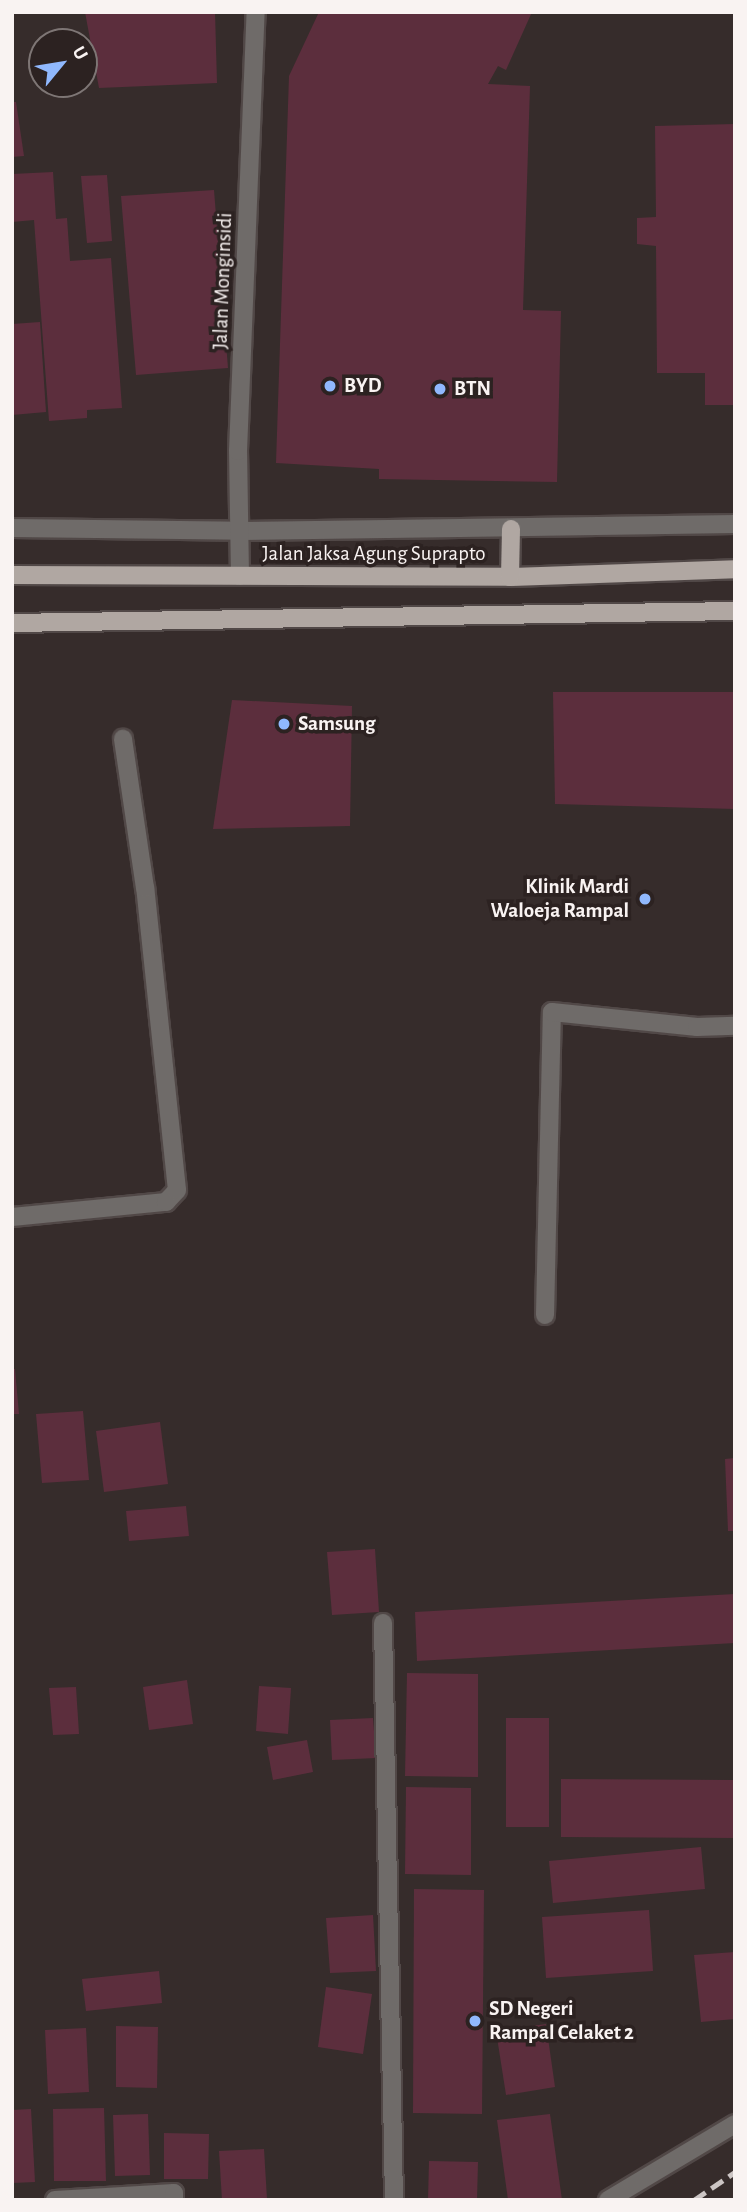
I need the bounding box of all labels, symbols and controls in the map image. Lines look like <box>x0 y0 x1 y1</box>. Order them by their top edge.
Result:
north arrow <box>28 28 98 98</box>
text: U <box>69 43 91 63</box>
street label: Jalan Monginsidi <box>208 212 238 350</box>
place label: BYD <box>344 373 381 399</box>
place label: BTN <box>454 376 491 402</box>
marker: BYD <box>322 378 338 394</box>
marker: BTN <box>432 381 448 397</box>
street label: Jalan Jaksa Agung Suprapto <box>262 541 486 567</box>
place label: Samsung <box>298 711 376 737</box>
marker: Samsung <box>276 716 292 732</box>
place label: Klinik Mardi Waloeja Rampal <box>490 874 629 924</box>
marker: Klinik Mardi Waloeja Rampal <box>635 889 655 909</box>
place label: SD Negeri Rampal Celaket 2 <box>489 1996 634 2046</box>
marker: SD Negeri Rampal Celaket 2 <box>467 2013 483 2029</box>

